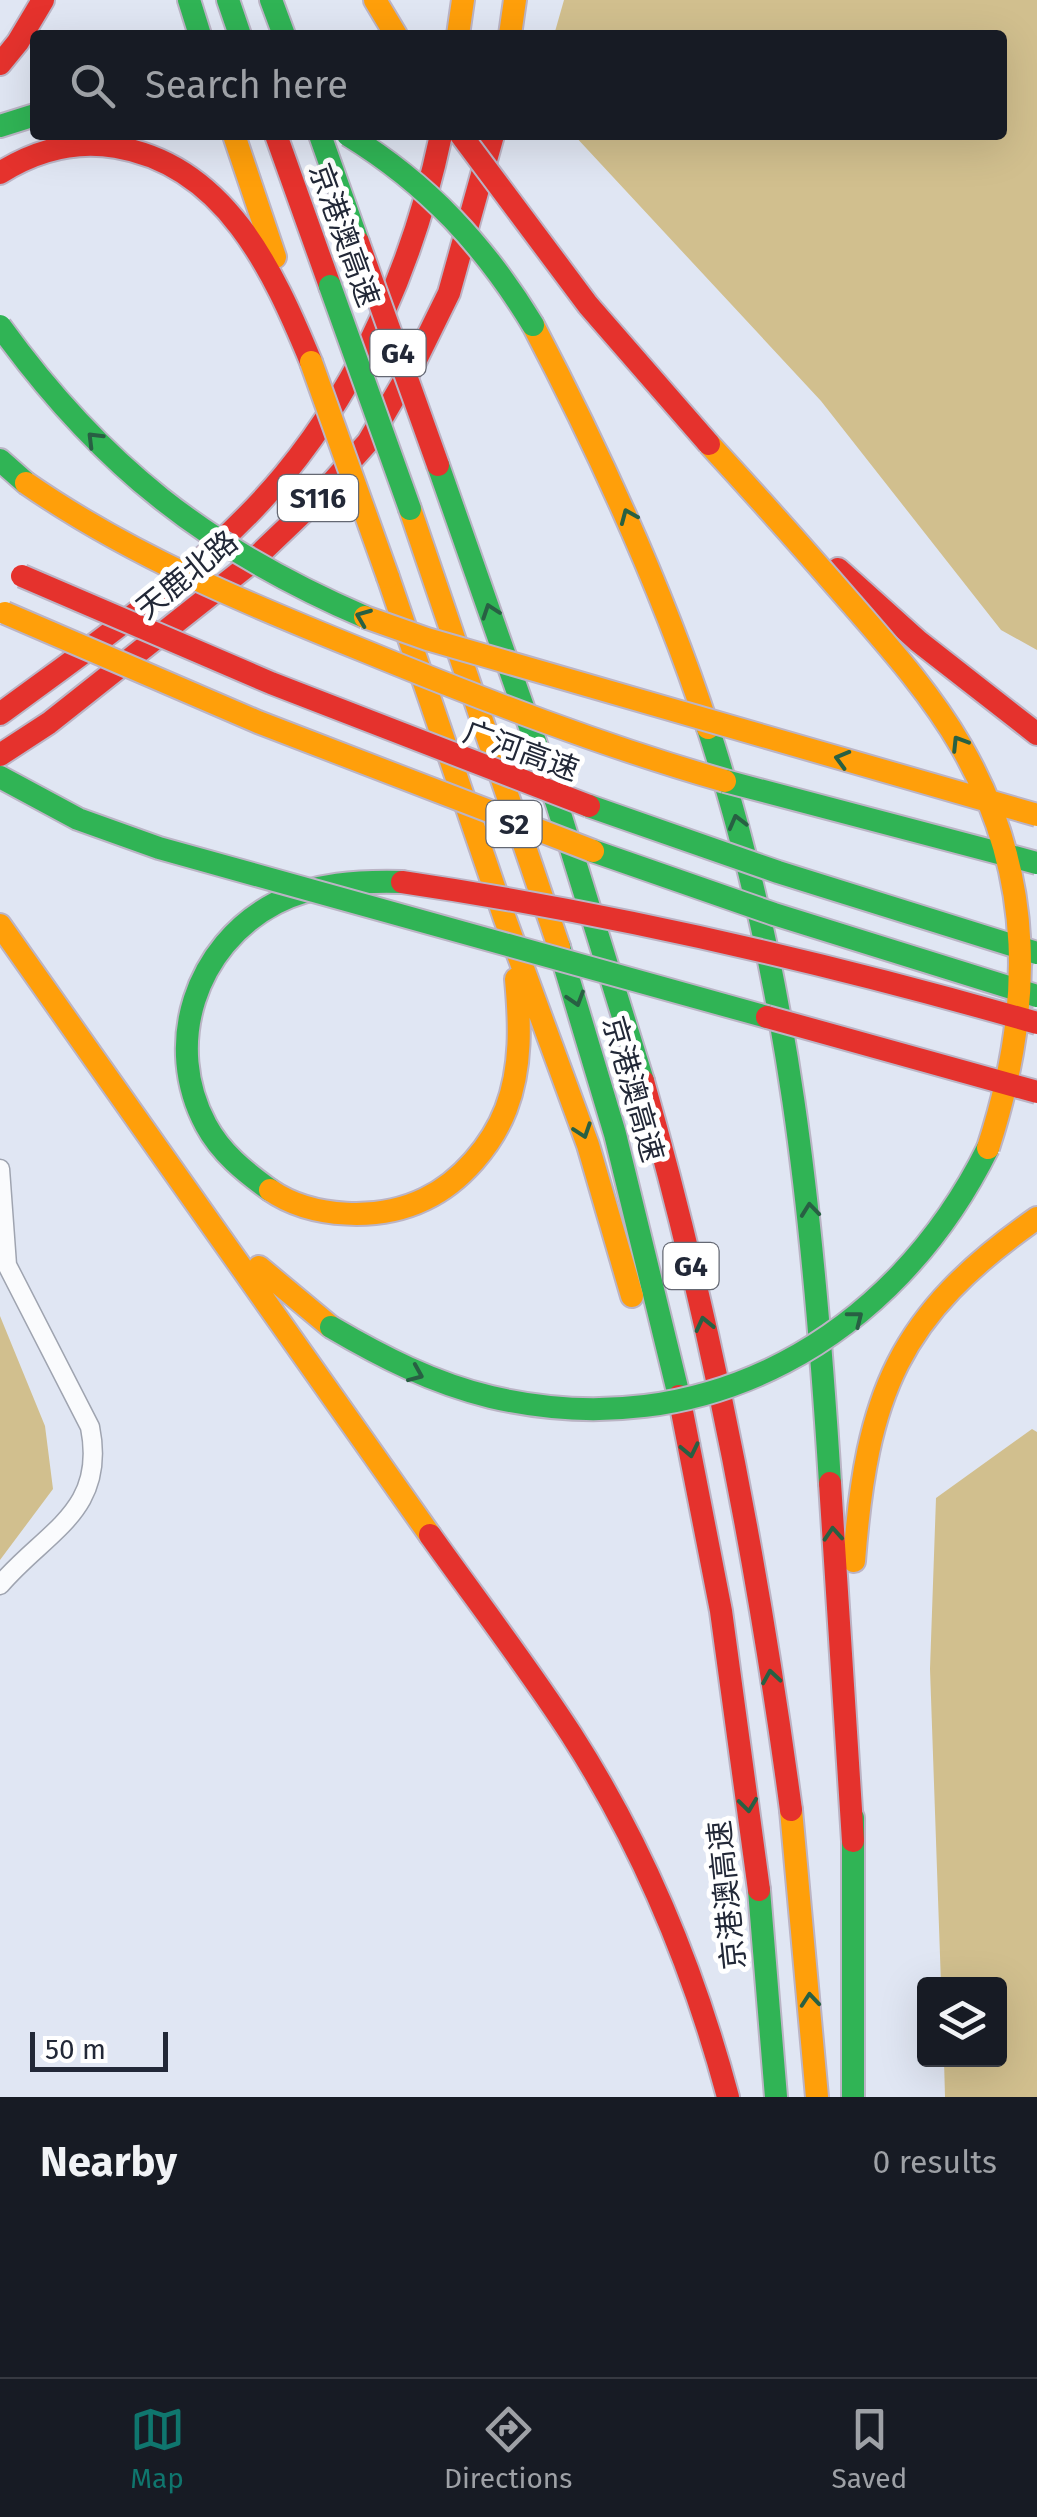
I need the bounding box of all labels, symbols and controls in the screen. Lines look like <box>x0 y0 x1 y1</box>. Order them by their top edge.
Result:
search box <box>30 30 1007 140</box>
icon: search <box>65 58 120 113</box>
text: Search here <box>145 62 348 108</box>
street label: 京港澳高速 <box>301 158 387 312</box>
road number: G4 <box>370 330 426 376</box>
one-way arrow <box>88 433 106 451</box>
road number: S116 <box>278 475 358 521</box>
one-way arrow <box>620 508 640 526</box>
street label: 天鹿北路 <box>129 523 245 627</box>
one-way arrow <box>481 603 501 620</box>
one-way arrow <box>355 608 373 628</box>
street label: 广河高速 <box>458 714 584 788</box>
one-way arrow <box>952 736 971 754</box>
one-way arrow <box>835 750 852 771</box>
road number: S2 <box>486 801 542 847</box>
one-way arrow <box>728 814 749 831</box>
one-way arrow <box>564 990 585 1007</box>
street label: 京港澳高速 <box>595 1012 671 1166</box>
one-way arrow <box>572 1122 592 1139</box>
one-way arrow <box>800 1202 821 1218</box>
road number: G4 <box>664 1243 718 1289</box>
one-way arrow <box>845 1312 863 1329</box>
one-way arrow <box>695 1315 716 1332</box>
one-way arrow <box>406 1362 424 1382</box>
one-way arrow <box>678 1441 699 1458</box>
one-way arrow <box>823 1526 844 1542</box>
one-way arrow <box>762 1669 783 1685</box>
one-way arrow <box>736 1797 757 1814</box>
street label: 京港澳高速 <box>701 1819 753 1971</box>
map controls <box>917 1977 1007 2067</box>
button: layers <box>917 1977 1007 2067</box>
one-way arrow <box>799 1991 821 2007</box>
scale bar <box>30 2027 168 2072</box>
text: 50 m <box>45 2033 106 2066</box>
text: Nearby <box>40 2137 177 2187</box>
text: 0 results <box>872 2143 997 2181</box>
tab: Map <box>130 2402 185 2495</box>
tab: Directions <box>444 2402 572 2495</box>
tab: Saved <box>832 2402 907 2495</box>

